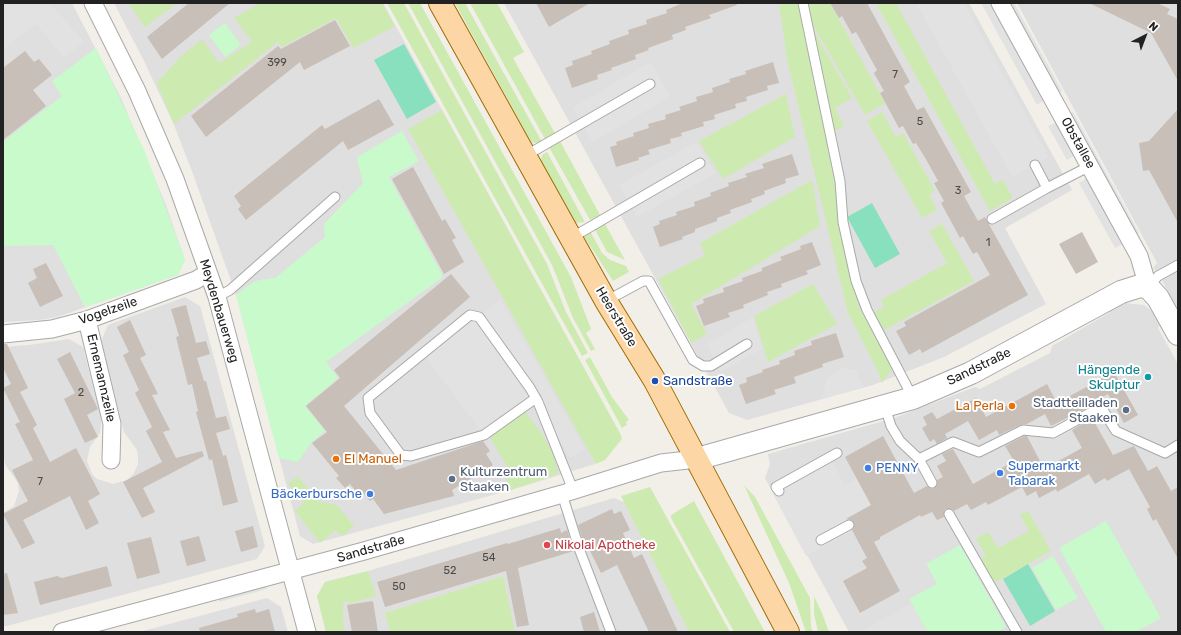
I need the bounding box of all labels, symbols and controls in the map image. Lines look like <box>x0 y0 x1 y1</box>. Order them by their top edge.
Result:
north arrow <box>1125 16 1165 56</box>
text: N <box>1146 19 1161 34</box>
house number: 399 <box>267 56 287 70</box>
house number: 7 <box>892 68 898 82</box>
house number: 5 <box>917 115 923 129</box>
street label: Obstallee <box>1058 115 1098 171</box>
house number: 3 <box>955 184 961 198</box>
house number: 1 <box>986 236 990 250</box>
street label: Meydenbauerweg <box>196 257 242 365</box>
street label: Heerstraße <box>592 284 640 350</box>
street label: Vogelzeile <box>77 294 139 328</box>
street label: Ernemannzeile <box>83 332 119 424</box>
street label: Sandstraße <box>944 345 1014 389</box>
place label: Hängende Skulptur <box>1078 362 1140 393</box>
marker: Hängende Skulptur <box>1143 372 1153 382</box>
place label: Sandstraße <box>663 373 733 389</box>
marker: Sandstraße <box>650 376 660 386</box>
house number: 2 <box>78 386 84 400</box>
place label: Stadtteilladen Staaken <box>1033 395 1118 426</box>
place label: La Perla <box>956 398 1004 414</box>
marker: La Perla <box>1007 401 1017 411</box>
marker: Stadtteilladen Staaken <box>1121 405 1131 415</box>
place label: El Manuel <box>344 451 402 467</box>
marker: El Manuel <box>331 454 341 464</box>
place label: Supermarkt Tabarak <box>1008 458 1079 489</box>
place label: PENNY <box>876 460 919 476</box>
marker: PENNY <box>863 463 873 473</box>
place label: Kulturzentrum Staaken <box>460 464 547 495</box>
marker: Supermarkt Tabarak <box>995 468 1005 478</box>
marker: Kulturzentrum Staaken <box>447 474 457 484</box>
house number: 7 <box>37 475 43 489</box>
place label: Bäckerbursche <box>271 486 362 502</box>
marker: Bäckerbursche <box>365 489 375 499</box>
street label: Sandstraße <box>335 532 407 566</box>
place label: Nikolai Apotheke <box>555 537 656 553</box>
marker: Nikolai Apotheke <box>542 540 552 550</box>
house number: 54 <box>482 551 496 565</box>
house number: 52 <box>444 564 456 578</box>
house number: 50 <box>392 580 406 594</box>

